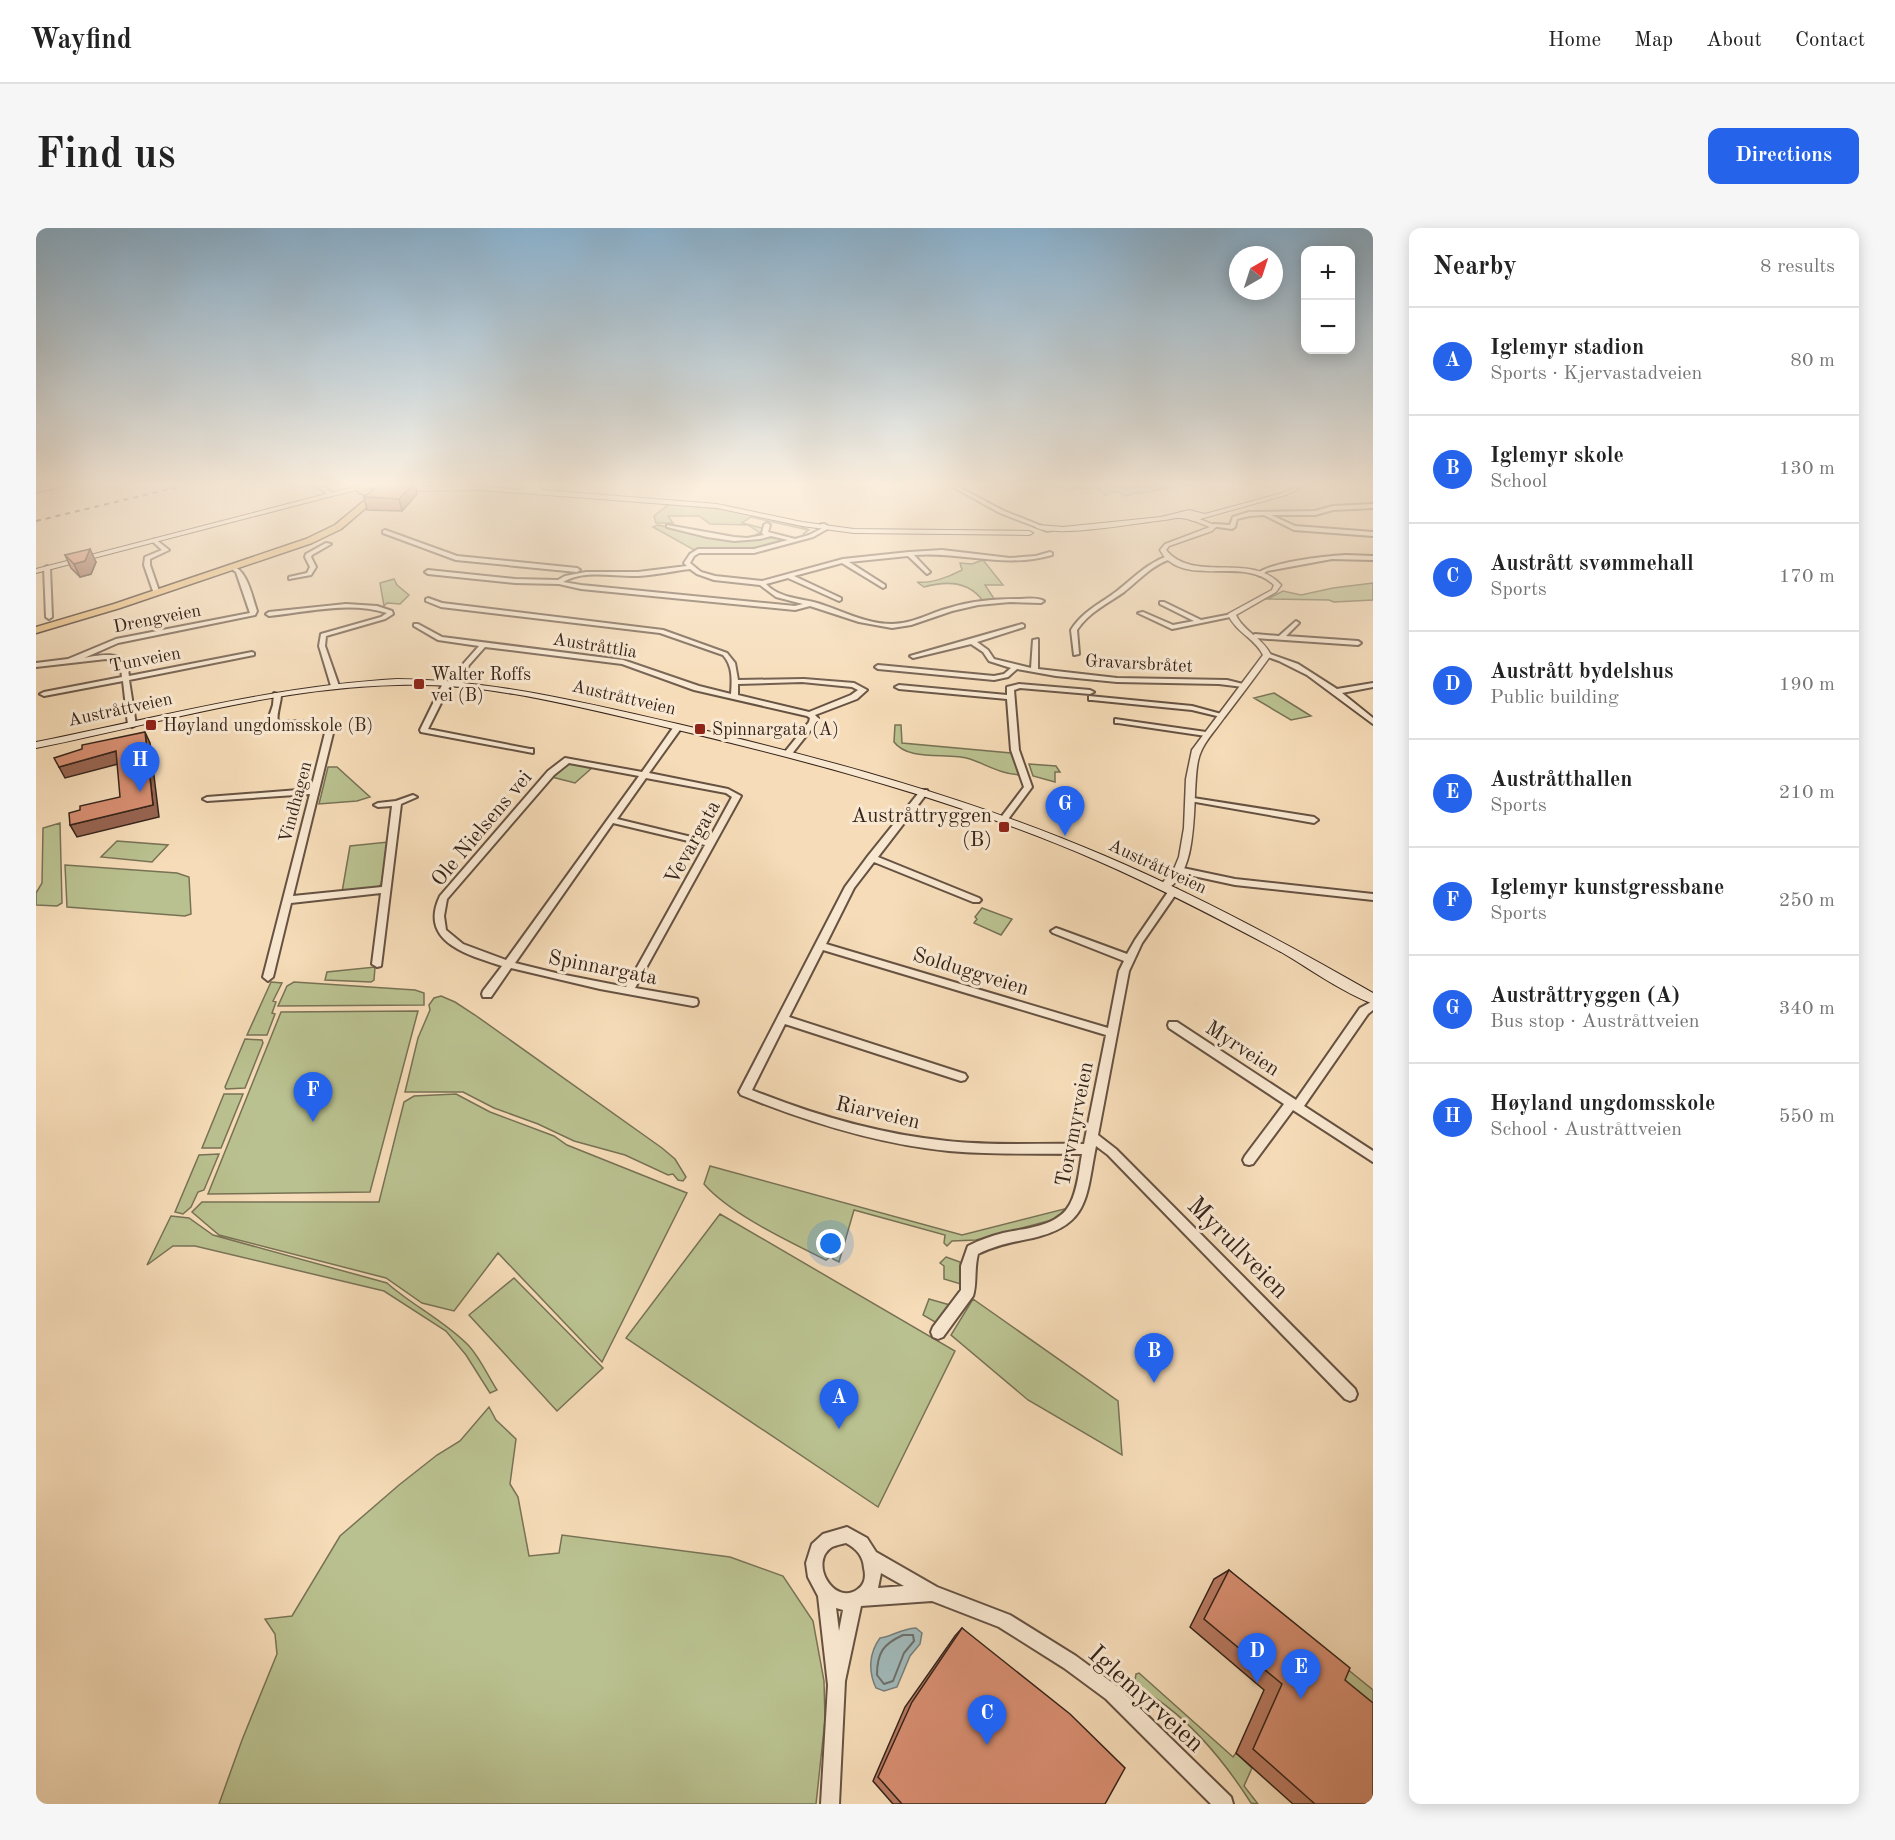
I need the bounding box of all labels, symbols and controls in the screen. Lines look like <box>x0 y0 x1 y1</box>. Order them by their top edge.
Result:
text: Wayfind <box>30 27 132 55</box>
text: Home <box>1548 30 1601 51</box>
text: Map <box>1634 30 1673 51</box>
text: About <box>1706 30 1762 51</box>
text: Contact <box>1795 30 1865 51</box>
button: Directions <box>1708 128 1859 184</box>
text: Find us <box>36 135 175 177</box>
north arrow <box>1229 246 1283 300</box>
map controls <box>1301 246 1355 354</box>
button: + <box>1301 246 1355 300</box>
text: Nearby <box>1433 254 1517 280</box>
text: 8 results <box>1760 257 1835 277</box>
button: − <box>1301 300 1355 354</box>
text: Iglemyr stadion <box>1490 337 1644 359</box>
text: A <box>1445 351 1460 371</box>
text: 80 m <box>1790 351 1835 371</box>
text: Sports · Kjervastadveien <box>1490 364 1702 384</box>
text: Iglemyr skole <box>1490 445 1624 467</box>
text: B <box>1445 459 1460 479</box>
text: 130 m <box>1779 459 1835 479</box>
text: School <box>1490 472 1547 492</box>
text: Austrått svømmehall <box>1490 553 1694 575</box>
text: C <box>1446 567 1459 587</box>
text: 170 m <box>1779 567 1835 587</box>
text: Sports <box>1490 580 1547 600</box>
street label: Drengveien <box>112 602 203 636</box>
street label: Austråttlia <box>551 630 638 662</box>
street label: Tunveien <box>108 644 183 676</box>
street label: Gravarsbråtet <box>1085 652 1193 676</box>
text: Austrått bydelshus <box>1490 661 1673 683</box>
place label: Walter Roffs vei (B) <box>431 666 531 705</box>
text: D <box>1445 675 1460 695</box>
text: 190 m <box>1779 675 1835 695</box>
marker: Walter Roffs vei (B) <box>412 677 426 691</box>
street label: Austråttveien <box>570 677 678 719</box>
text: Public building <box>1490 688 1619 708</box>
street label: Austråttveien <box>66 690 174 730</box>
place label: Høyland ungdomsskole (B) <box>163 716 373 735</box>
marker: Høyland ungdomsskole (B) <box>144 718 158 732</box>
place label: Spinnargata (A) <box>712 720 839 739</box>
marker: Spinnargata (A) <box>693 722 707 736</box>
pin: H <box>120 742 160 792</box>
street label: Vindhagen <box>276 759 316 845</box>
street label: Ole Nielsens vei <box>428 767 536 891</box>
text: Austråtthallen <box>1490 769 1633 791</box>
text: E <box>1446 783 1459 803</box>
text: 210 m <box>1779 783 1835 803</box>
pin: G <box>1046 786 1084 836</box>
text: Sports <box>1490 796 1547 816</box>
street label: Vevargata <box>662 797 725 888</box>
place label: Austråttryggen (B) <box>851 806 992 851</box>
marker: Austråttryggen (B) <box>997 820 1011 834</box>
street label: Austråttveien <box>1106 836 1210 898</box>
text: Iglemyr kunstgressbane <box>1490 877 1724 899</box>
text: F <box>1446 891 1459 911</box>
text: 250 m <box>1779 891 1835 911</box>
text: Sports <box>1490 904 1547 924</box>
street label: Solduggveien <box>910 945 1031 1000</box>
street label: Spinnargata <box>546 948 659 989</box>
text: Austråttryggen (A) <box>1490 985 1680 1007</box>
text: G <box>1445 999 1460 1019</box>
text: 340 m <box>1779 999 1835 1019</box>
text: Bus stop · Austråttveien <box>1490 1012 1699 1032</box>
street label: Myrveien <box>1201 1018 1283 1081</box>
street label: Torvmyrveien <box>1053 1060 1098 1188</box>
pin: F <box>294 1072 332 1122</box>
text: Høyland ungdomsskole <box>1490 1093 1715 1115</box>
street label: Riarveien <box>833 1094 922 1133</box>
text: H <box>1444 1107 1461 1127</box>
text: 550 m <box>1779 1107 1835 1127</box>
text: School · Austråttveien <box>1490 1120 1682 1140</box>
street label: Myrullveien <box>1182 1193 1293 1304</box>
your location <box>816 1229 845 1258</box>
pin: B <box>1134 1334 1174 1383</box>
pin: A <box>820 1380 858 1429</box>
pin: D <box>1238 1634 1276 1683</box>
street label: Iglemyrveien <box>1083 1641 1209 1758</box>
pin: E <box>1282 1650 1320 1699</box>
pin: C <box>968 1696 1006 1745</box>

